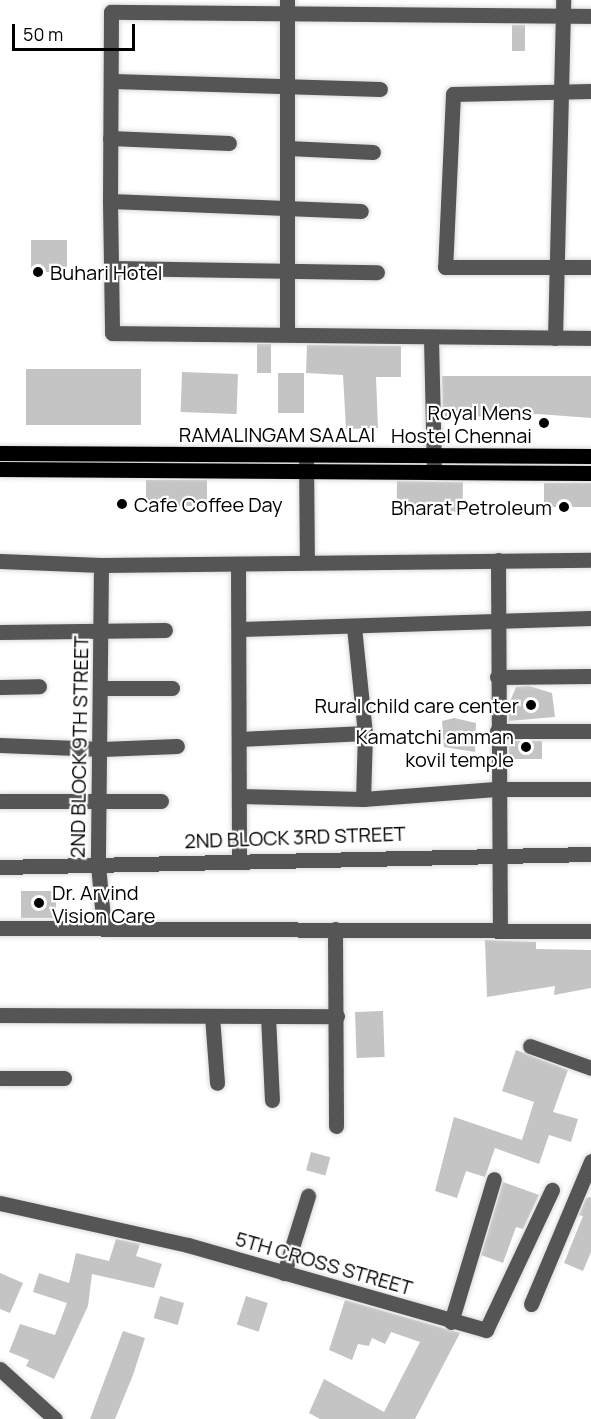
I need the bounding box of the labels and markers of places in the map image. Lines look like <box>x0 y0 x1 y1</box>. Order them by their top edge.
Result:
place label: Buhari Hotel <box>50 260 162 284</box>
marker: Buhari Hotel <box>31 265 45 279</box>
place label: Royal Mens Hostel Chennai <box>391 400 532 447</box>
marker: Royal Mens Hostel Chennai <box>537 416 551 430</box>
place label: Cafe Coffee Day <box>134 492 283 516</box>
place label: Bharat Petroleum <box>391 495 552 519</box>
marker: Cafe Coffee Day <box>115 497 129 511</box>
marker: Bharat Petroleum <box>557 500 571 514</box>
place label: Rural child care center <box>314 693 519 717</box>
marker: Rural child care center <box>524 698 538 712</box>
place label: Kamatchi amman kovil temple <box>356 724 514 771</box>
marker: Kamatchi amman kovil temple <box>519 740 533 754</box>
place label: Dr. Arvind Vision Care <box>52 880 155 927</box>
marker: Dr. Arvind Vision Care <box>30 894 48 912</box>

